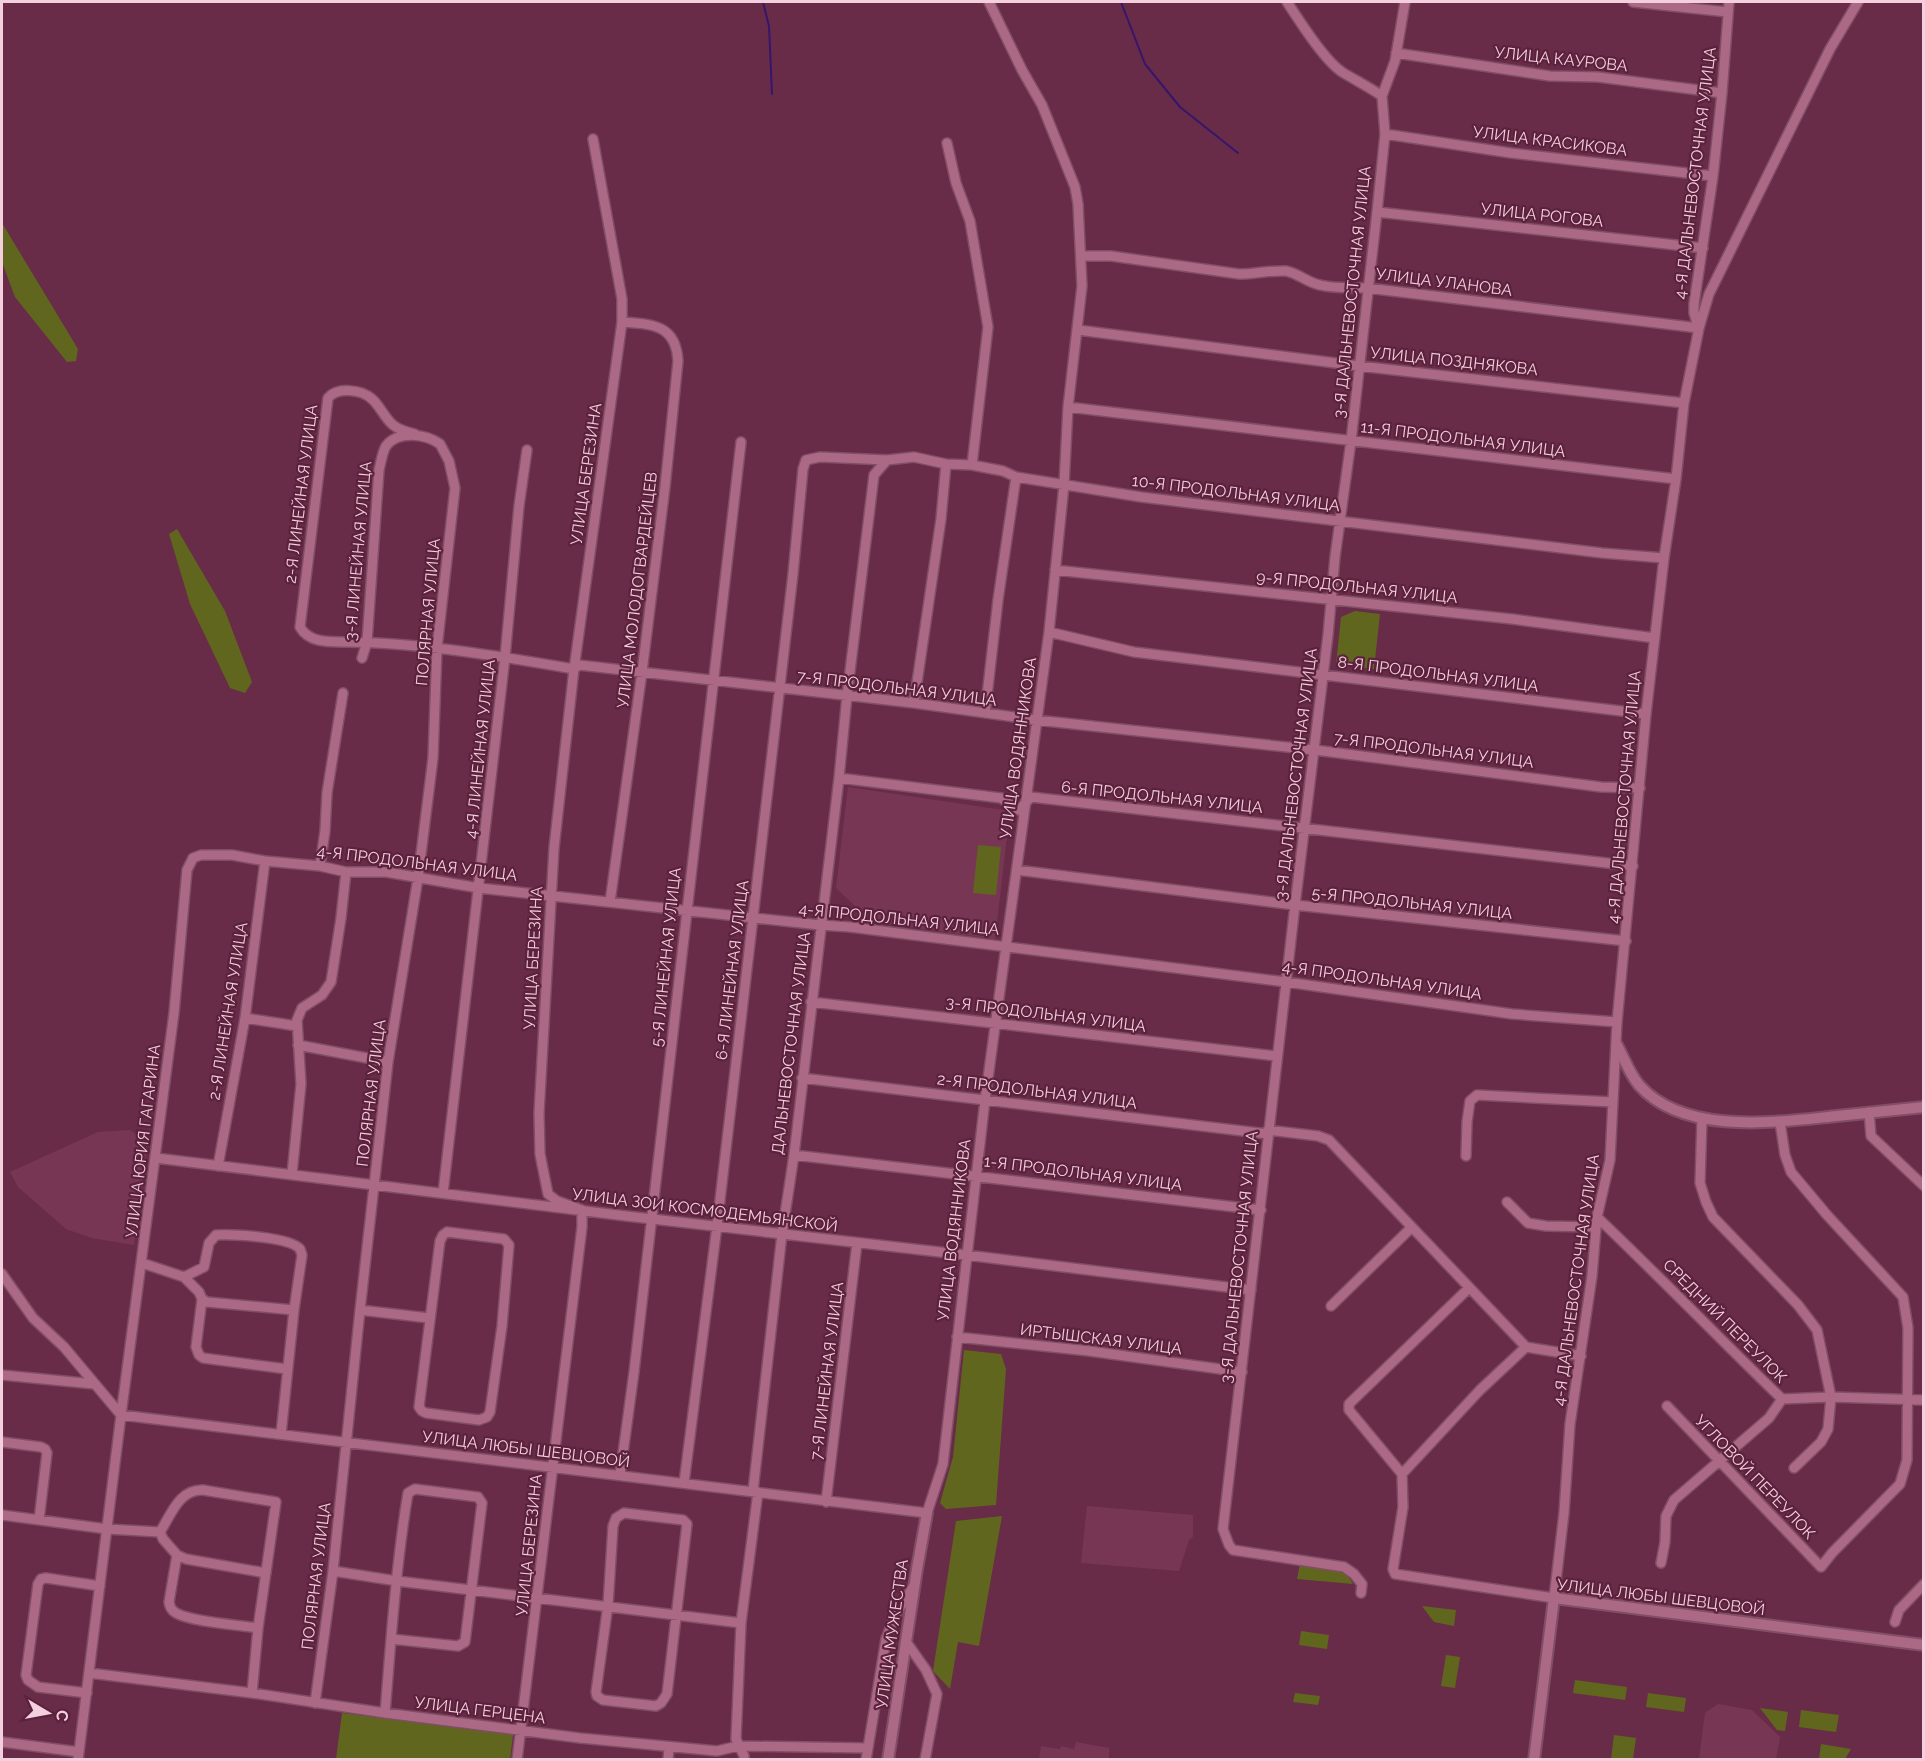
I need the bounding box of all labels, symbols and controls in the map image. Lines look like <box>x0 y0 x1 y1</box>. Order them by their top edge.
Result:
street label: УЛИЦА КАУРОВА <box>1493 43 1629 75</box>
street label: 4-Я ДАЛЬНЕВОСТОЧНАЯ УЛИЦА <box>1670 46 1720 300</box>
street label: УЛИЦА КРАСИКОВА <box>1472 122 1628 160</box>
street label: 3-Я ДАЛЬНЕВОСТОЧНАЯ УЛИЦА <box>1329 165 1375 419</box>
street label: УЛИЦА РОГОВА <box>1480 199 1604 231</box>
street label: УЛИЦА УЛАНОВА <box>1375 264 1513 300</box>
street label: УЛИЦА ПОЗДНЯКОВА <box>1369 343 1539 379</box>
street label: УЛИЦА БЕРЕЗИНА <box>567 402 605 546</box>
street label: 2-Я ЛИНЕЙНАЯ УЛИЦА <box>281 403 321 584</box>
street label: 11-Я ПРОДОЛЬНАЯ УЛИЦА <box>1359 417 1567 461</box>
street label: 3-Я ЛИНЕЙНАЯ УЛИЦА <box>341 460 375 642</box>
street label: УЛИЦА МОЛОДОГВАРДЕЙЦЕВ <box>613 471 661 709</box>
street label: 10-Я ПРОДОЛЬНАЯ УЛИЦА <box>1131 471 1341 515</box>
street label: ПОЛЯРНАЯ УЛИЦА <box>412 537 444 687</box>
street label: 9-Я ПРОДОЛЬНАЯ УЛИЦА <box>1255 567 1459 607</box>
street label: 3-Я ДАЛЬНЕВОСТОЧНАЯ УЛИЦА <box>1271 647 1321 901</box>
street label: 8-Я ПРОДОЛЬНАЯ УЛИЦА <box>1336 652 1540 696</box>
street label: УЛИЦА ВОДЯННИКОВА <box>996 656 1040 840</box>
street label: 4-Я ЛИНЕЙНАЯ УЛИЦА <box>461 658 499 840</box>
street label: 7-Я ПРОДОЛЬНАЯ УЛИЦА <box>796 666 998 710</box>
street label: 4-Я ДАЛЬНЕВОСТОЧНАЯ УЛИЦА <box>1603 670 1645 924</box>
street label: 7-Я ПРОДОЛЬНАЯ УЛИЦА <box>1333 728 1535 772</box>
street label: 6-Я ПРОДОЛЬНАЯ УЛИЦА <box>1060 777 1264 817</box>
street label: 4-Я ПРОДОЛЬНАЯ УЛИЦА <box>316 841 518 885</box>
street label: 5-Я ЛИНЕЙНАЯ УЛИЦА <box>647 866 685 1048</box>
street label: 6-Я ЛИНЕЙНАЯ УЛИЦА <box>712 879 752 1061</box>
street label: 5-Я ПРОДОЛЬНАЯ УЛИЦА <box>1311 883 1513 923</box>
street label: УЛИЦА БЕРЕЗИНА <box>520 886 546 1030</box>
street label: 4-Я ПРОДОЛЬНАЯ УЛИЦА <box>798 899 1000 939</box>
street label: 2-Я ЛИНЕЙНАЯ УЛИЦА <box>205 920 251 1101</box>
street label: ДАЛЬНЕВОСТОЧНАЯ УЛИЦА <box>768 930 814 1155</box>
street label: 4-Я ПРОДОЛЬНАЯ УЛИЦА <box>1281 957 1483 1003</box>
street label: 3-Я ПРОДОЛЬНАЯ УЛИЦА <box>945 992 1147 1036</box>
street label: ПОЛЯРНАЯ УЛИЦА <box>353 1018 389 1168</box>
street label: УЛИЦА ЮРИЯ ГАГАРИНА <box>122 1043 164 1239</box>
street label: 2-Я ПРОДОЛЬНАЯ УЛИЦА <box>936 1069 1138 1113</box>
street label: 3-Я ДАЛЬНЕВОСТОЧНАЯ УЛИЦА <box>1216 1130 1262 1384</box>
street label: УЛИЦА ВОДЯННИКОВА <box>933 1138 975 1322</box>
street label: 1-Я ПРОДОЛЬНАЯ УЛИЦА <box>983 1151 1183 1195</box>
street label: 4-Я ДАЛЬНЕВОСТОЧНАЯ УЛИЦА <box>1549 1153 1603 1407</box>
street label: УЛИЦА ЗОИ КОСМОДЕМЬЯНСКОЙ <box>571 1184 839 1236</box>
street label: СРЕДНИЙ ПЕРЕУЛОК <box>1659 1255 1791 1387</box>
street label: 7-Я ЛИНЕЙНАЯ УЛИЦА <box>807 1280 847 1461</box>
street label: ИРТЫШСКАЯ УЛИЦА <box>1019 1320 1183 1358</box>
street label: УГЛОВОЙ ПЕРЕУЛОК <box>1691 1411 1819 1543</box>
street label: УЛИЦА ЛЮБЫ ШЕВЦОВОЙ <box>421 1427 631 1471</box>
street label: УЛИЦА БЕРЕЗИНА <box>512 1473 546 1617</box>
street label: ПОЛЯРНАЯ УЛИЦА <box>298 1501 334 1651</box>
street label: УЛИЦА МУЖЕСТВА <box>872 1558 912 1710</box>
street label: УЛИЦА ЛЮБЫ ШЕВЦОВОЙ <box>1556 1575 1766 1619</box>
north arrow <box>18 1683 78 1743</box>
street label: УЛИЦА ГЕРЦЕНА <box>413 1693 547 1727</box>
text: С <box>52 1708 73 1723</box>

